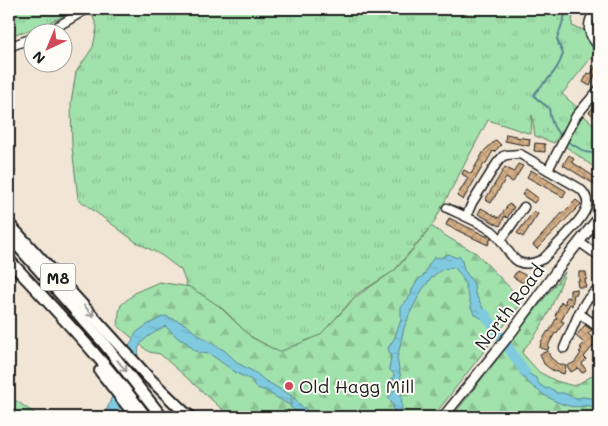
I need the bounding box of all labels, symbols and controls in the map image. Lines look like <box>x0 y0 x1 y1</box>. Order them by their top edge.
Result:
north arrow <box>22 22 72 72</box>
text: N <box>28 47 49 68</box>
street label: North Road <box>469 259 549 355</box>
road number: M8 <box>40 264 76 290</box>
one-way arrow <box>83 305 95 318</box>
one-way arrow <box>117 359 128 372</box>
place label: Old Hagg Mill <box>299 374 415 398</box>
marker: Old Hagg Mill <box>283 380 295 392</box>

